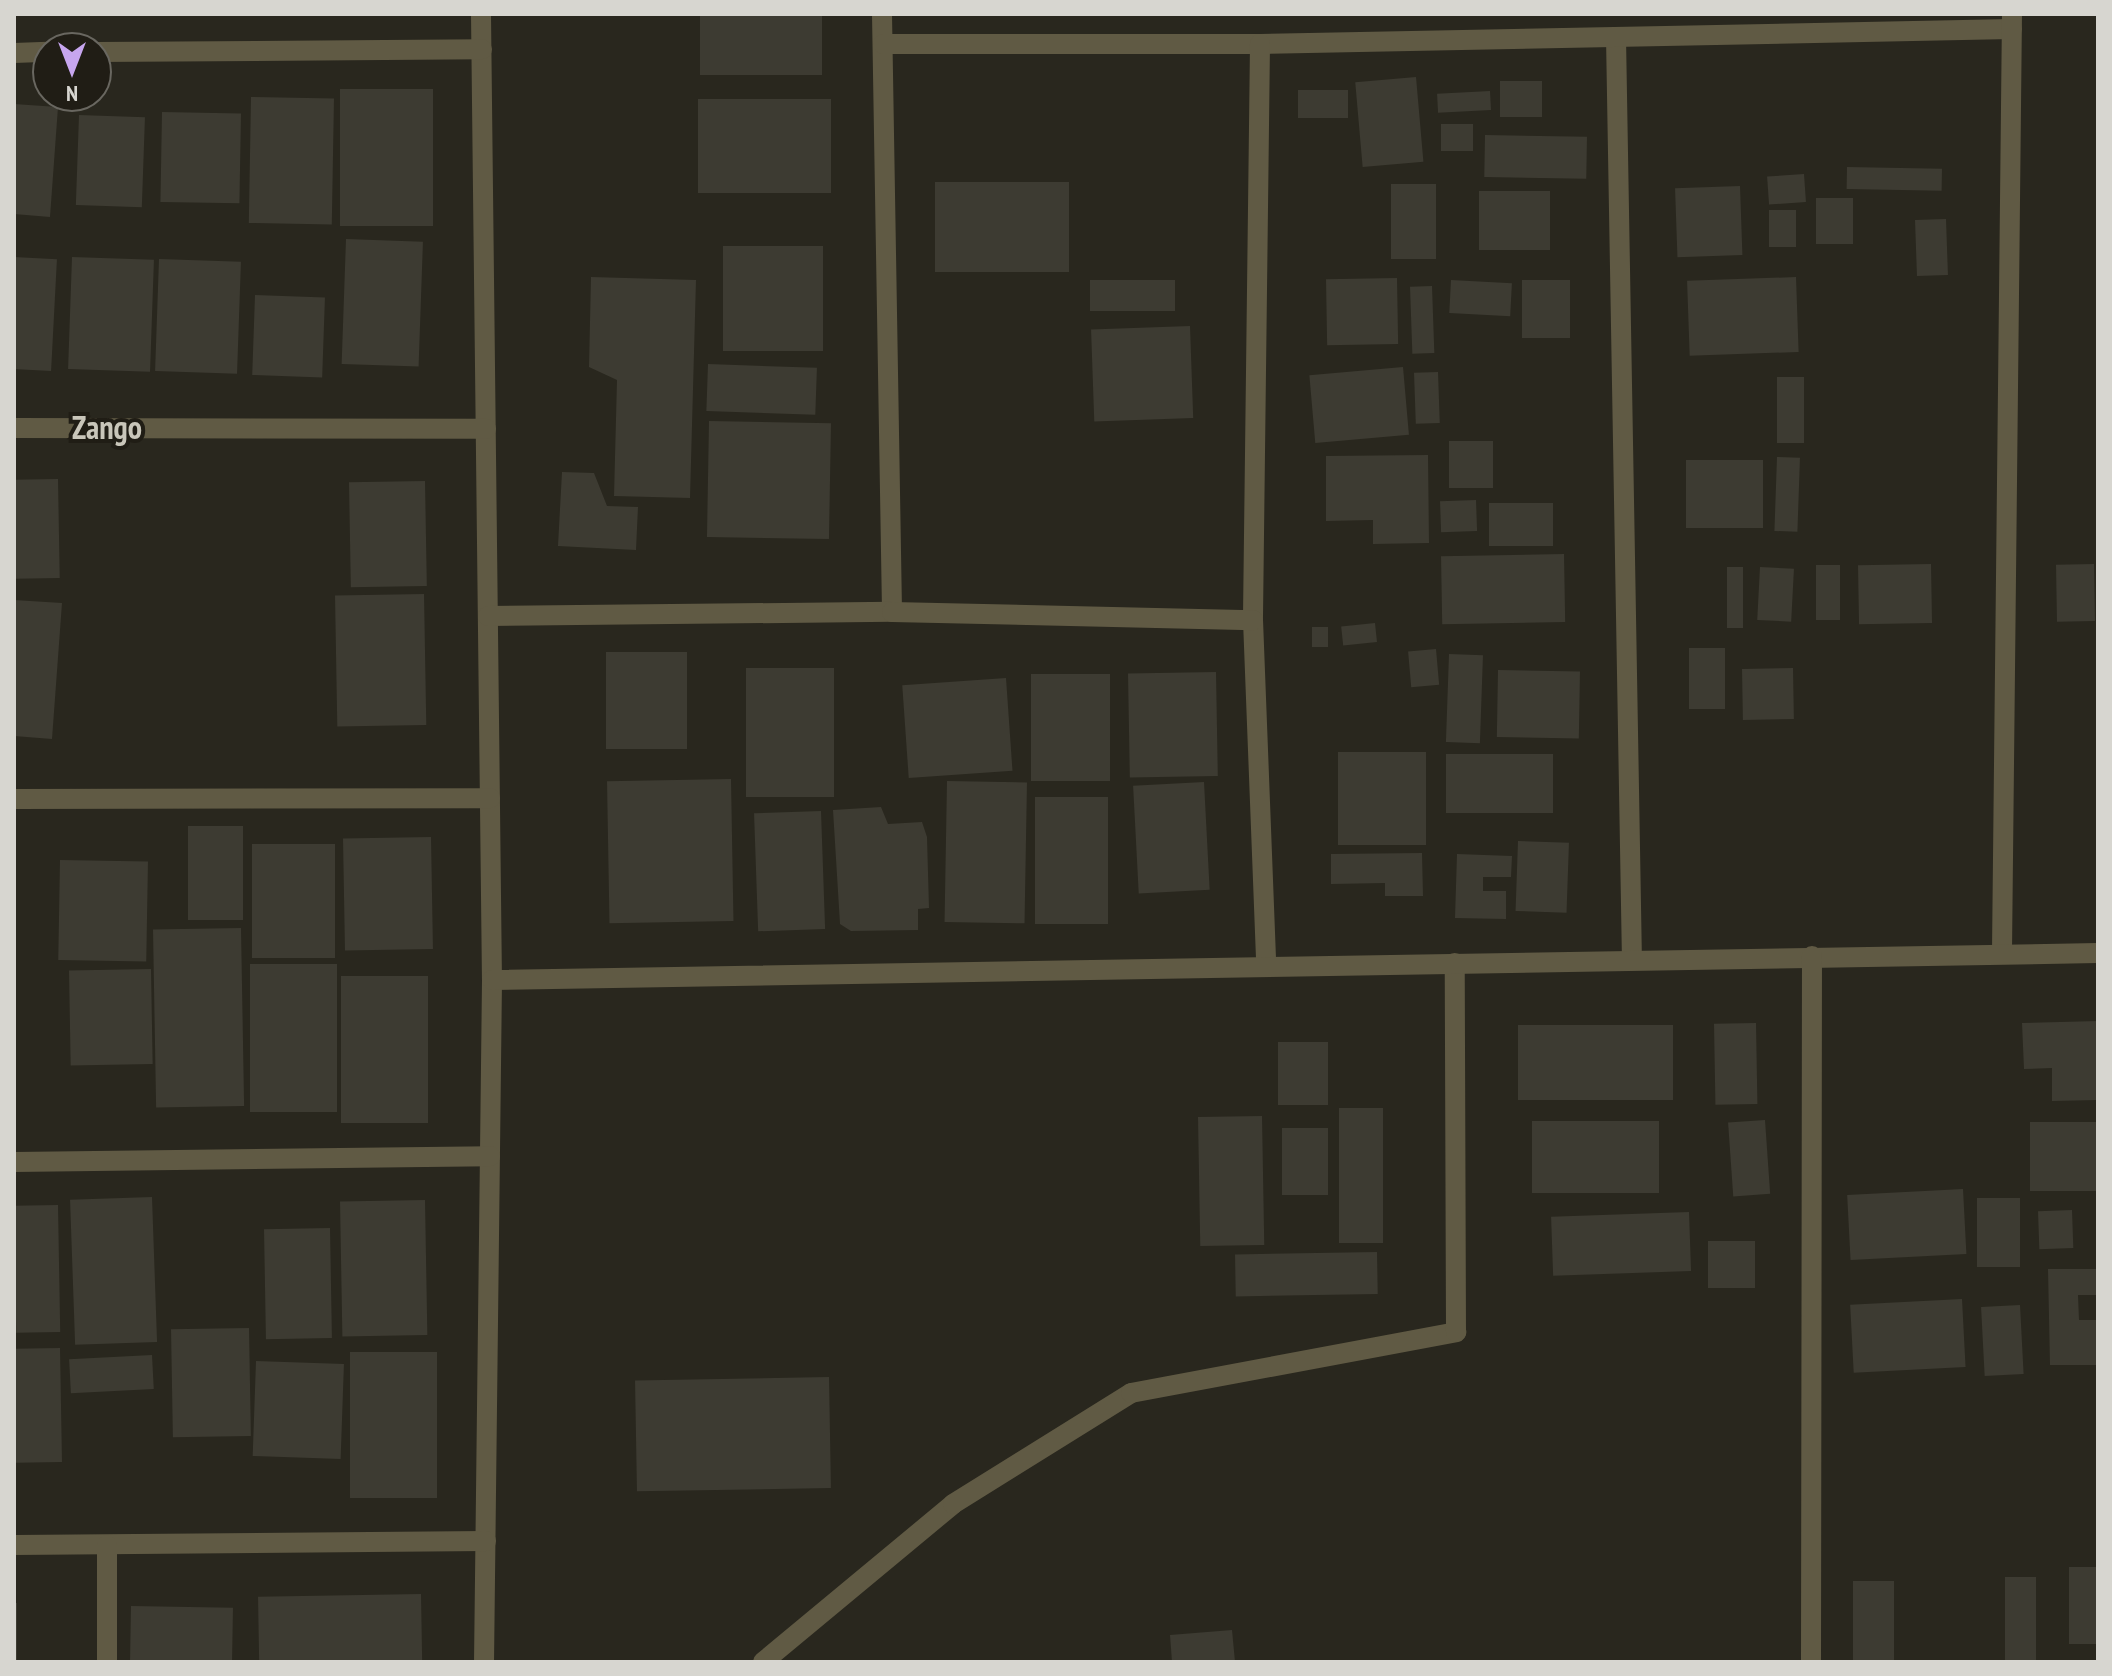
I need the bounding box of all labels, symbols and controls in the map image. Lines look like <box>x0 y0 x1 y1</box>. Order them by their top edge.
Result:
north arrow <box>32 32 112 112</box>
text: N <box>66 80 78 108</box>
district label: Zango <box>72 408 142 446</box>

